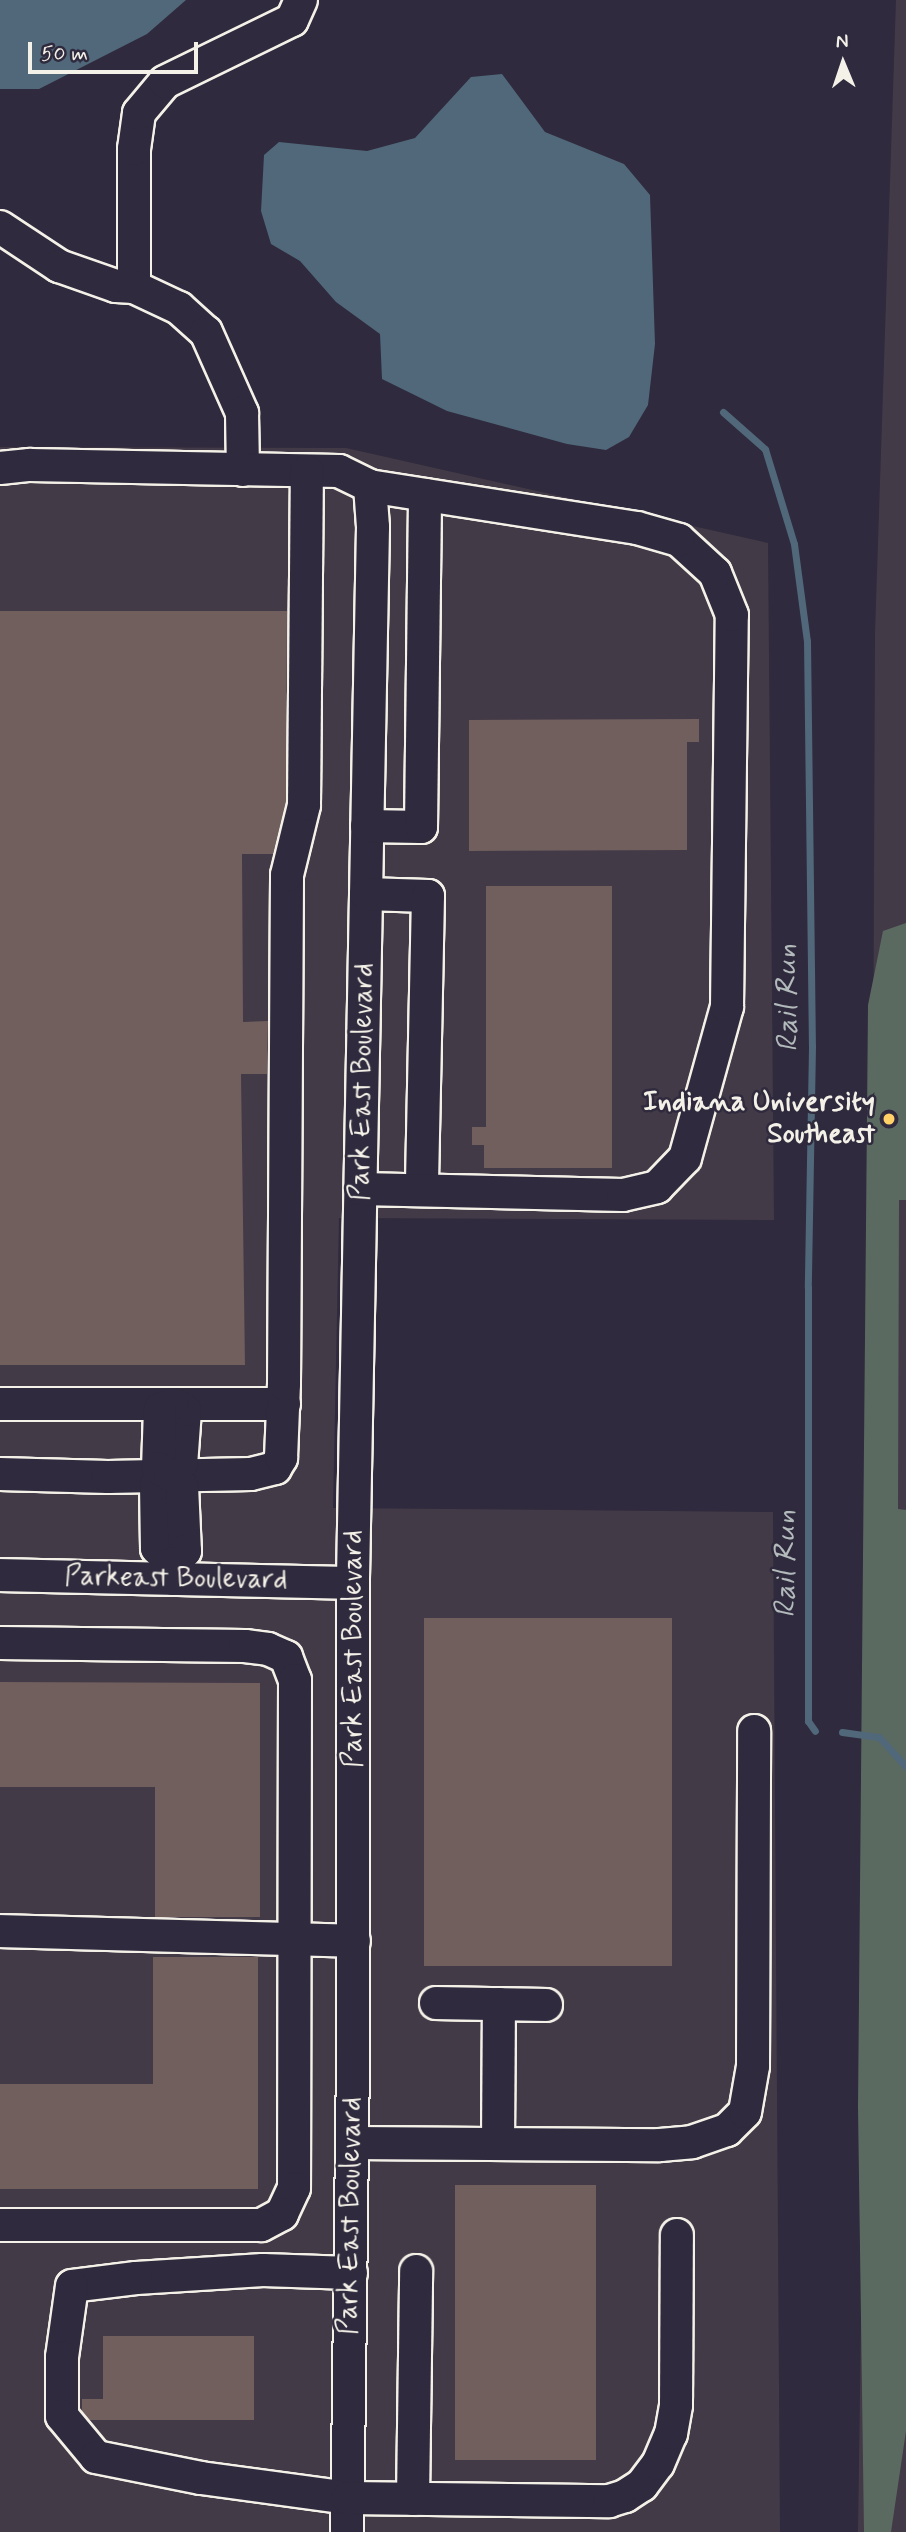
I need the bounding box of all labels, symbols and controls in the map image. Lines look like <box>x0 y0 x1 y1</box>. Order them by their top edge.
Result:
scale bar <box>32 28 201 72</box>
north arrow <box>808 28 878 98</box>
text: N <box>835 29 849 54</box>
text: 50 m <box>41 40 88 68</box>
water label: Rail Run <box>769 946 807 1050</box>
street label: Park East Boulevard <box>344 966 382 1198</box>
place label: Indiana University Southeast <box>643 1086 875 1152</box>
marker: Indiana University Southeast <box>881 1111 897 1127</box>
water label: Rail Run <box>768 1512 804 1616</box>
street label: Park East Boulevard <box>337 1533 371 1765</box>
street label: Parkeast Boulevard <box>64 1560 288 1598</box>
street label: Park East Boulevard <box>332 2100 370 2332</box>

